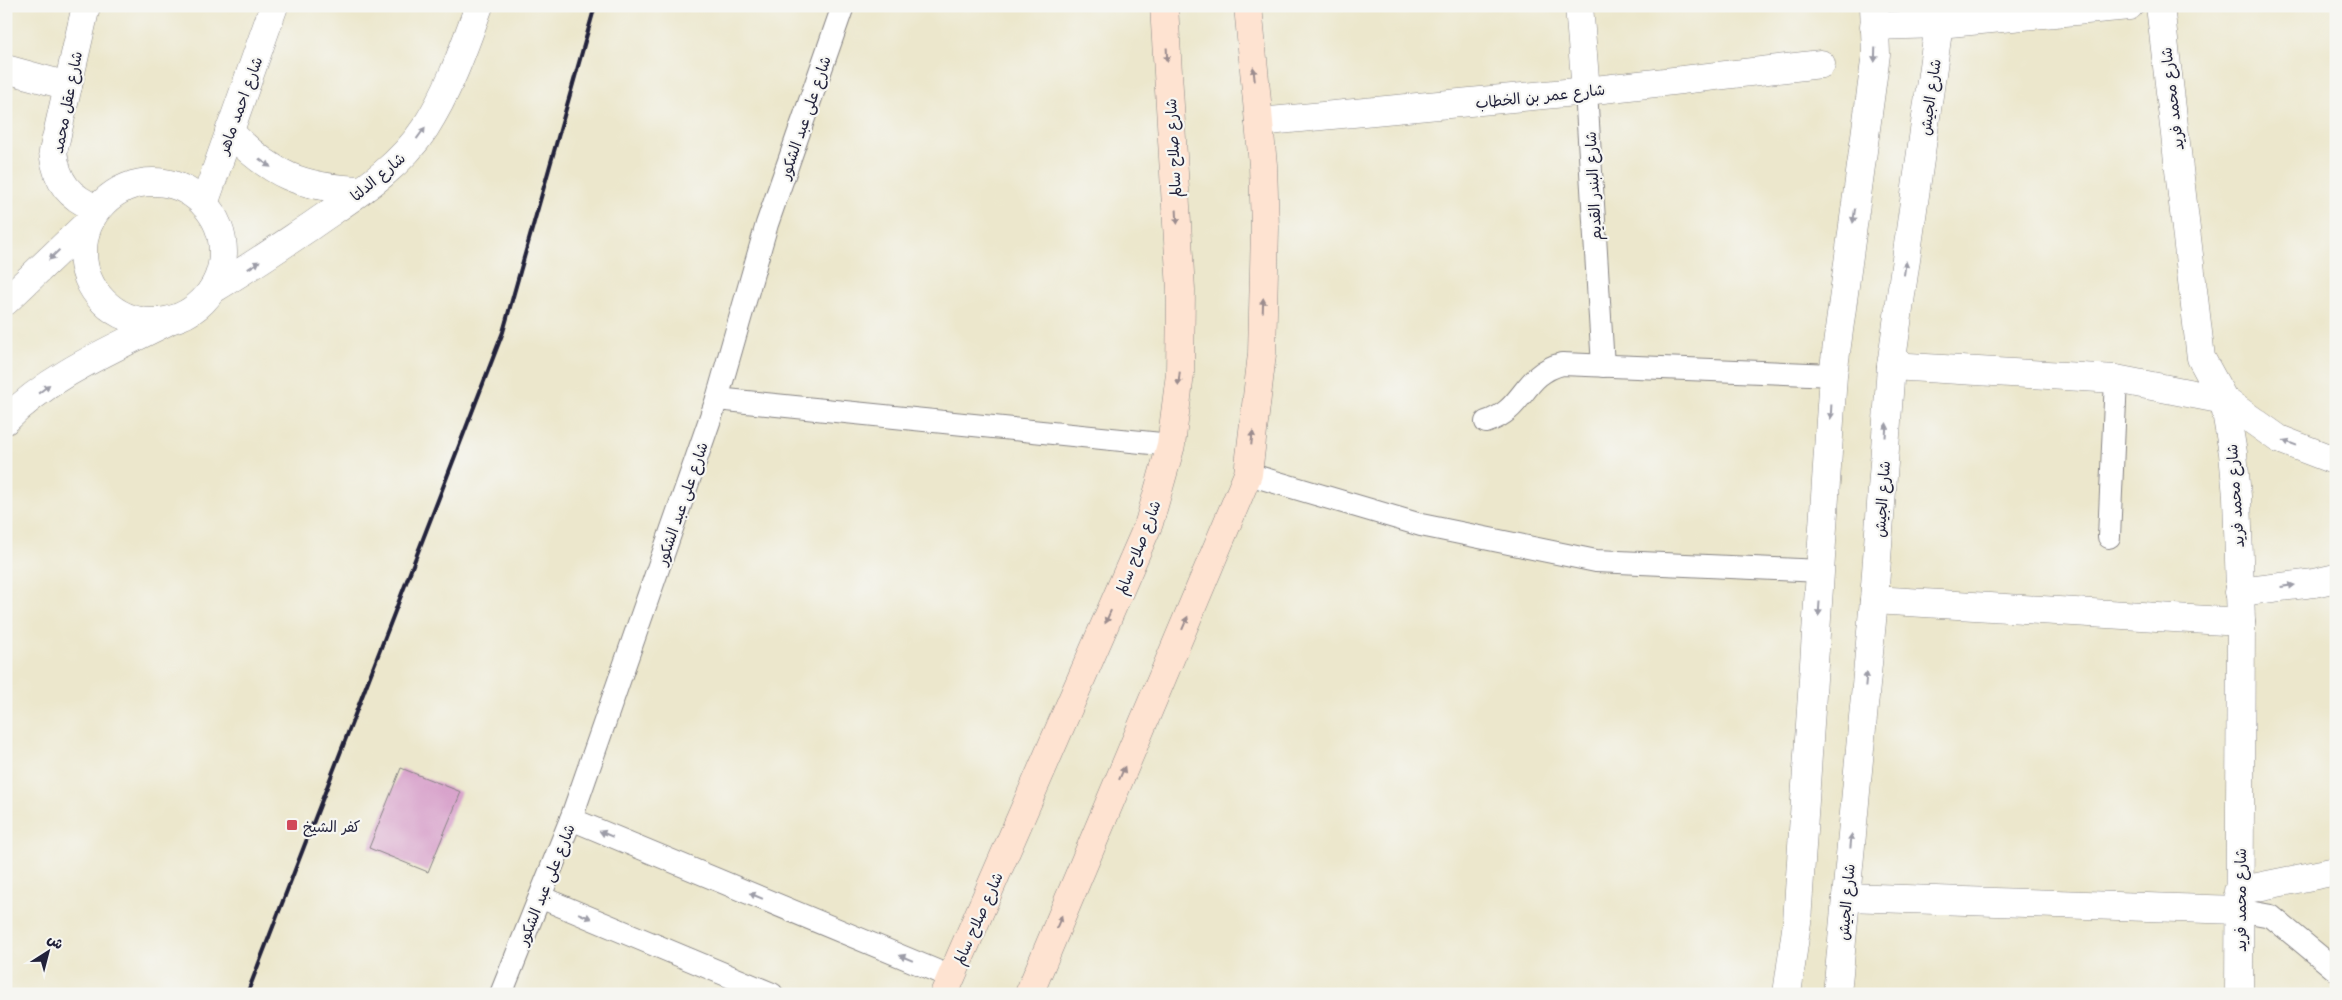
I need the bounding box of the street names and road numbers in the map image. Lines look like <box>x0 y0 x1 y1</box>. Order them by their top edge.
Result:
street label: شارع محمد فريد <box>2153 46 2189 152</box>
street label: شارع عقل محمد <box>45 49 87 155</box>
street label: شارع على عبد الشكور <box>772 52 836 183</box>
street label: شارع احمد ماهر <box>210 53 267 159</box>
street label: شارع الجيش <box>1912 57 1946 137</box>
street label: شارع عمر بن الخطاب <box>1474 77 1606 113</box>
street label: شارع صلاح سالم <box>1158 98 1187 198</box>
street label: شارع البندر القديم <box>1578 131 1607 241</box>
street label: شارع الدلتا <box>344 146 410 206</box>
street label: شارع على عبد الشكور <box>649 438 713 569</box>
street label: شارع محمد فريد <box>2219 443 2249 549</box>
street label: شارع الجيش <box>1867 460 1895 538</box>
street label: شارع صلاح سالم <box>1108 496 1166 598</box>
street label: شارع على عبد الشكور <box>510 820 580 949</box>
street label: شارع محمد فريد <box>2228 848 2251 952</box>
street label: شارع الجيش <box>1830 863 1860 941</box>
street label: شارع صلاح سالم <box>946 868 1009 968</box>

